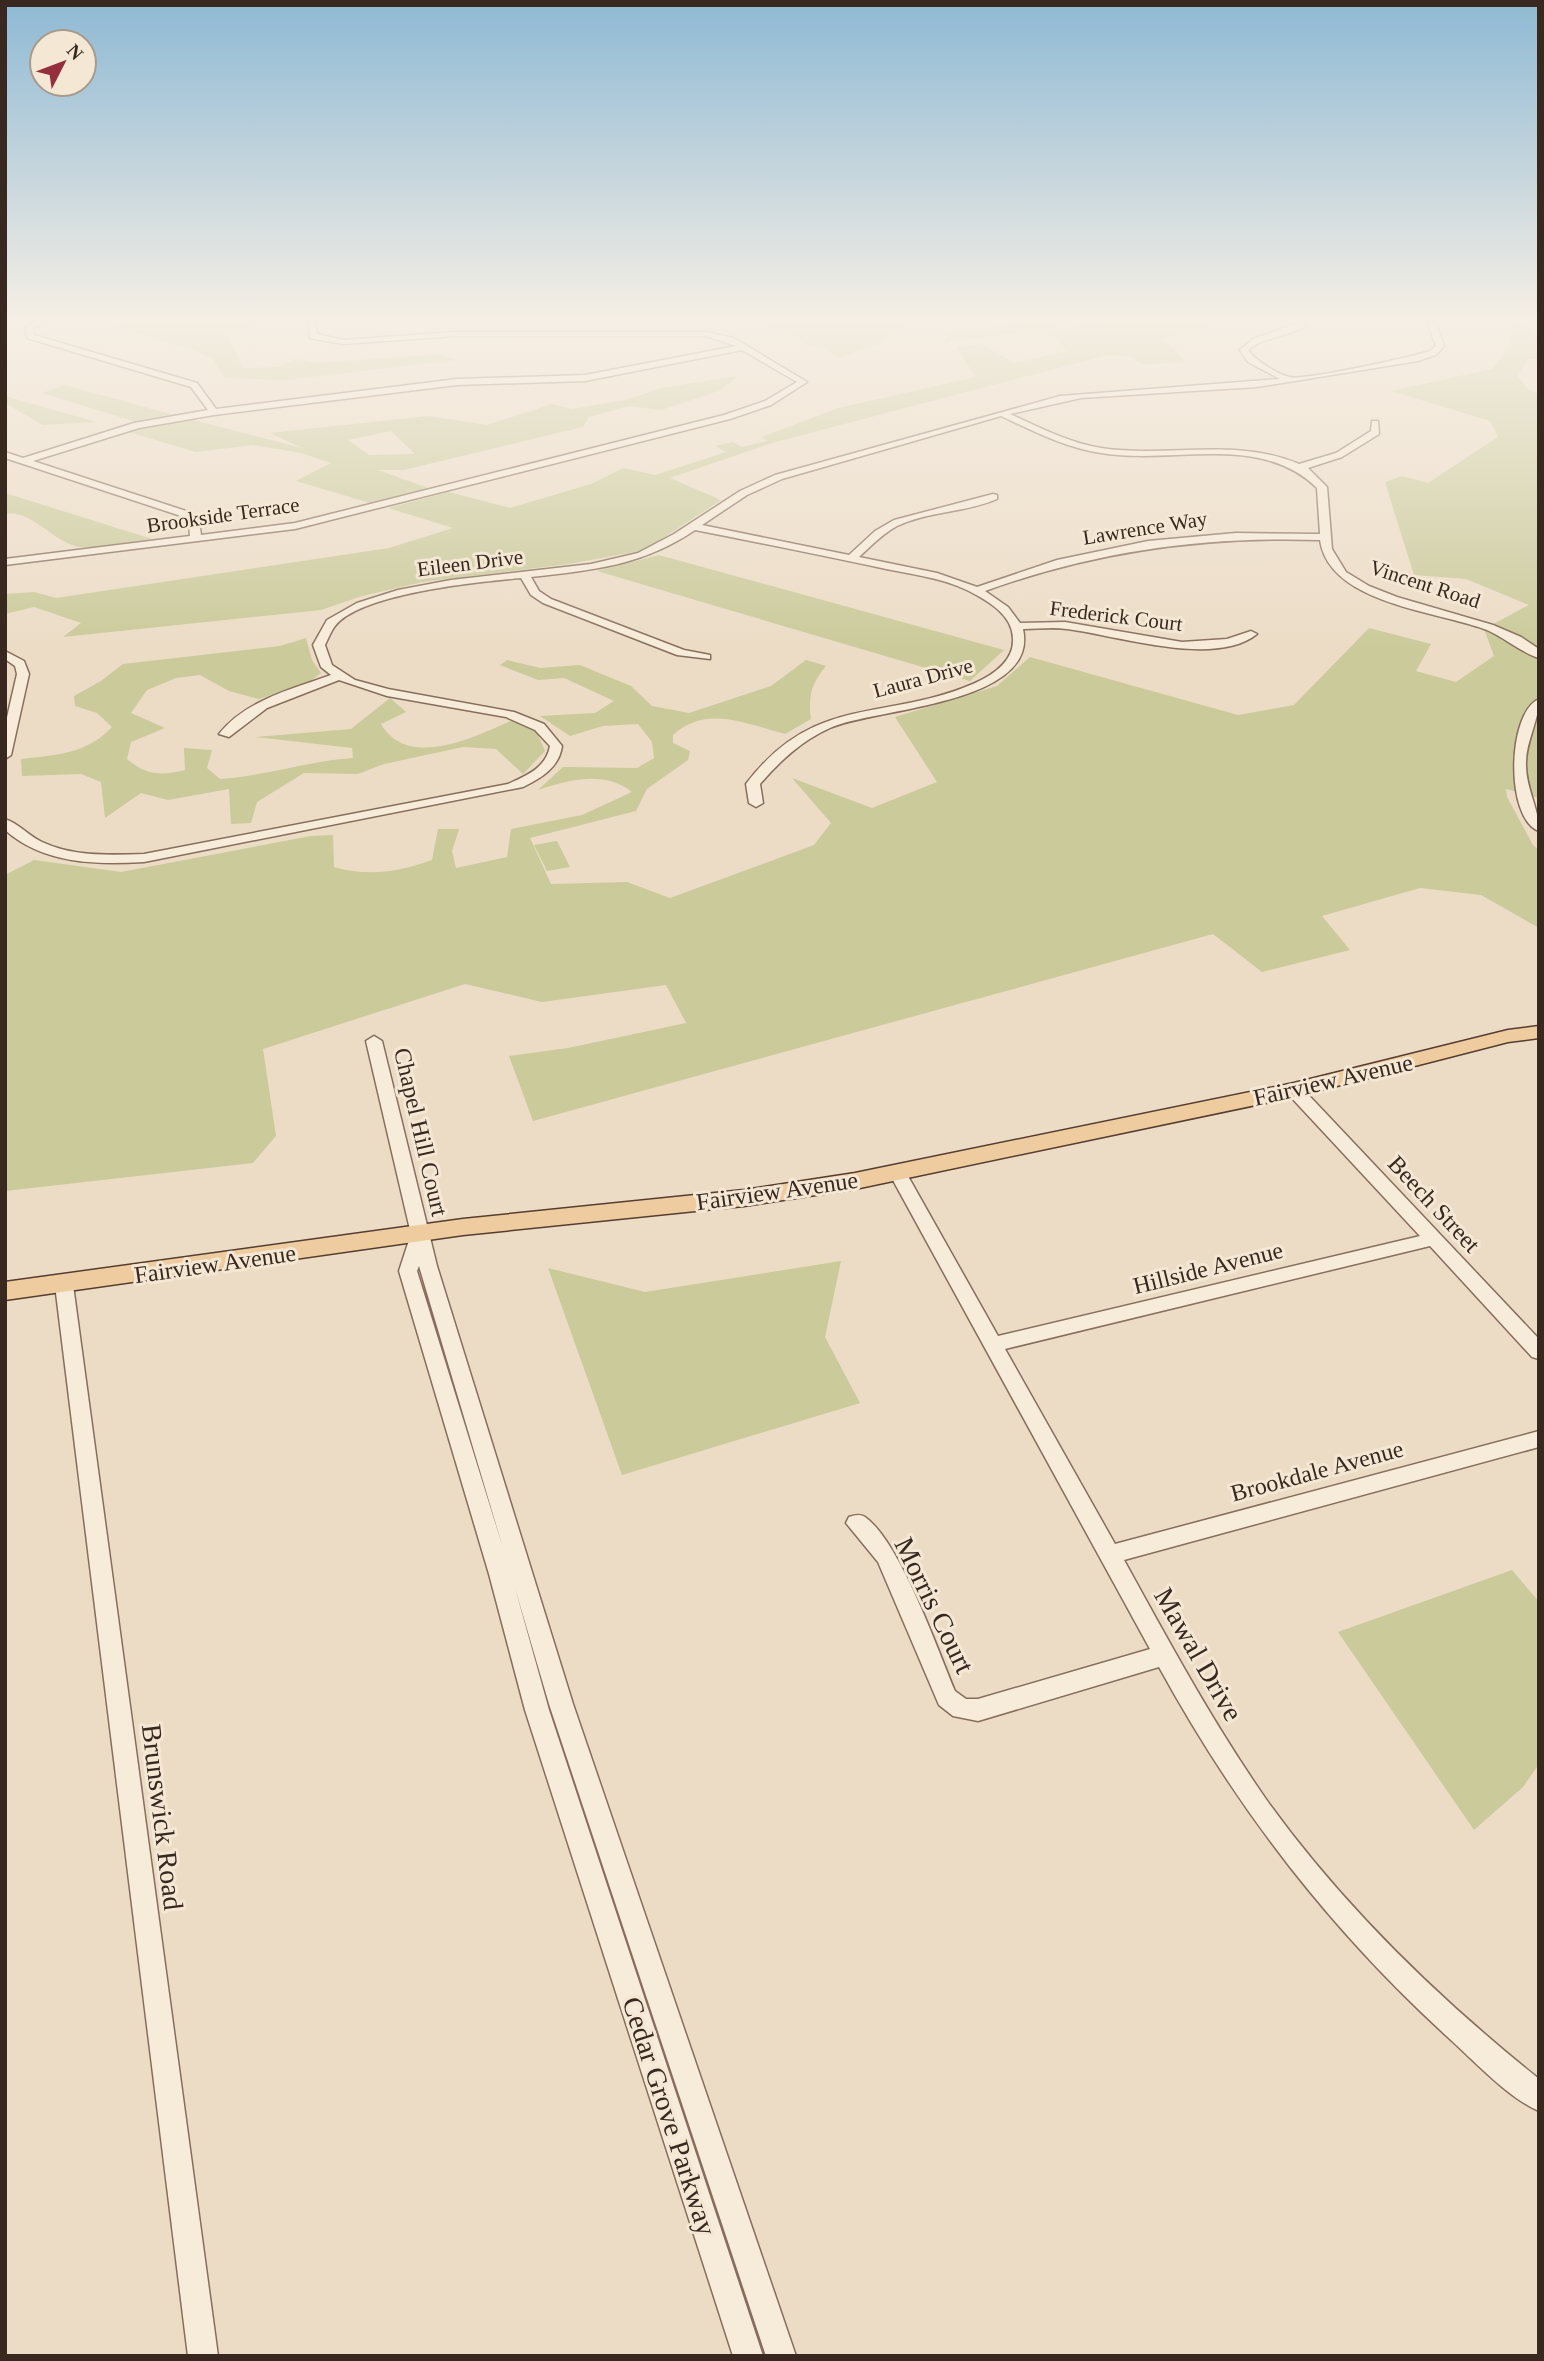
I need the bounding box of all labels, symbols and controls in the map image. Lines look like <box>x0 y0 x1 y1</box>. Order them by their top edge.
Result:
north arrow <box>28 28 98 98</box>
text: N <box>63 40 88 64</box>
street label: Brookside Terrace <box>145 492 301 538</box>
street label: Lawrence Way <box>1081 506 1209 550</box>
street label: Eileen Drive <box>416 545 524 581</box>
street label: Vincent Road <box>1367 555 1484 613</box>
street label: Frederick Court <box>1048 596 1184 636</box>
street label: Laura Drive <box>871 653 975 703</box>
street label: Chapel Hill Court <box>389 1045 453 1219</box>
street label: Fairview Avenue <box>1251 1049 1415 1111</box>
street label: Beech Street <box>1383 1151 1485 1258</box>
street label: Fairview Avenue <box>695 1167 859 1215</box>
street label: Hillside Avenue <box>1130 1237 1286 1299</box>
street label: Fairview Avenue <box>133 1240 297 1288</box>
street label: Brookdale Avenue <box>1228 1435 1406 1507</box>
street label: Morris Court <box>888 1532 981 1678</box>
street label: Mawal Drive <box>1148 1582 1249 1726</box>
street label: Brunswick Road <box>136 1722 189 1912</box>
street label: Cedar Grove Parkway <box>616 1993 723 2239</box>

